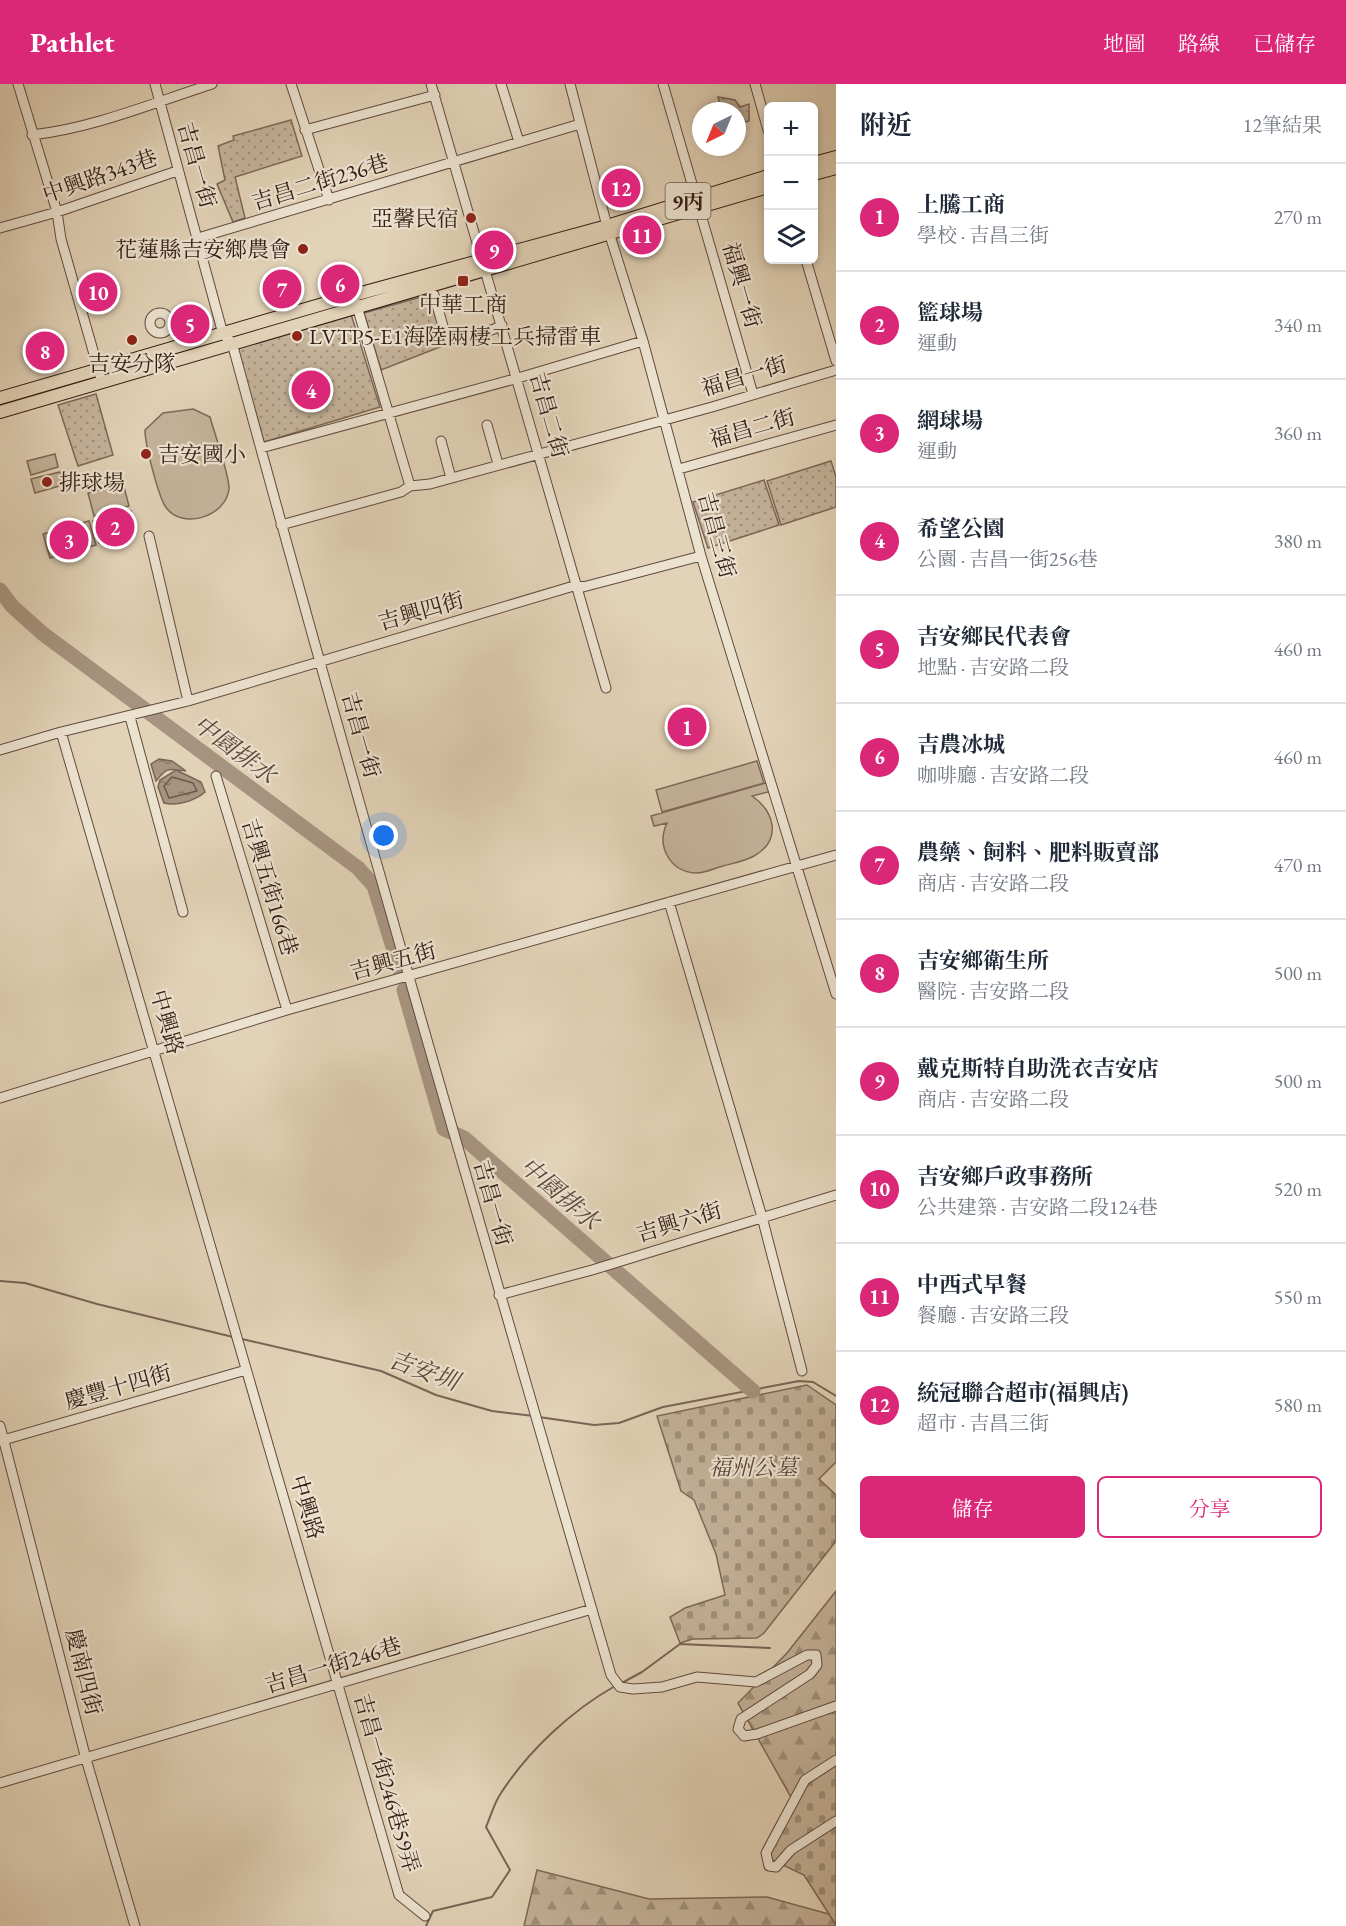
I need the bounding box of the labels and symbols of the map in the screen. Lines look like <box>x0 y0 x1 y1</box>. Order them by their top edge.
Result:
north arrow <box>692 102 746 156</box>
street label: 吉昌一街 <box>171 119 223 211</box>
street label: 中興路343巷 <box>39 143 161 209</box>
street label: 吉昌二街236巷 <box>248 147 392 217</box>
pin: 12 <box>602 166 640 210</box>
road number: 9丙 <box>666 183 710 219</box>
place label: 亞馨民宿 <box>371 204 459 233</box>
marker: 亞馨民宿 <box>464 211 478 225</box>
pin: 11 <box>622 212 662 258</box>
pin: 9 <box>474 228 514 272</box>
place label: 花蓮縣吉安鄉農會 <box>115 235 291 264</box>
street label: 福興一街 <box>716 239 768 331</box>
marker: 花蓮縣吉安鄉農會 <box>296 242 310 256</box>
pin: 6 <box>320 262 360 306</box>
pin: 7 <box>262 266 302 312</box>
pin: 10 <box>78 270 118 314</box>
marker: 中華工商 <box>456 274 470 288</box>
place label: 中華工商 <box>419 290 507 319</box>
pin: 5 <box>170 302 210 346</box>
place label: LVTP5-E1海陸兩棲工兵掃雷車 <box>309 322 601 351</box>
pin: 8 <box>26 328 64 374</box>
marker: LVTP5-E1海陸兩棲工兵掃雷車 <box>290 329 304 343</box>
marker: 吉安分隊 <box>125 333 139 347</box>
place label: 吉安分隊 <box>88 349 176 378</box>
street label: 福昌一街 <box>698 349 790 403</box>
pin: 4 <box>292 368 330 412</box>
street label: 吉昌二街 <box>523 369 575 461</box>
street label: 福昌二街 <box>706 402 798 454</box>
place label: 吉安國小 <box>158 440 246 469</box>
marker: 吉安國小 <box>139 447 153 461</box>
place label: 排球場 <box>59 468 125 497</box>
marker: 排球場 <box>40 475 54 489</box>
street label: 吉昌三街 <box>692 489 742 581</box>
pin: 2 <box>96 504 134 550</box>
pin: 3 <box>50 518 88 562</box>
street label: 吉興四街 <box>375 585 467 637</box>
street label: 吉昌一街 <box>335 689 387 781</box>
pin: 1 <box>668 704 706 750</box>
water label: 中園排水 <box>187 708 284 791</box>
street label: 吉興五街166巷 <box>235 815 305 959</box>
your location <box>369 821 398 850</box>
street label: 吉興五街 <box>347 936 439 986</box>
street label: 中興路 <box>144 986 190 1058</box>
water label: 中園排水 <box>514 1150 608 1238</box>
street label: 吉昌一街 <box>467 1157 519 1249</box>
street label: 吉興六街 <box>633 1195 725 1249</box>
water label: 吉安圳 <box>385 1343 467 1398</box>
street label: 慶豐十四街 <box>61 1358 175 1416</box>
park label: 福州公墓 <box>709 1453 801 1482</box>
street label: 中興路 <box>283 1471 331 1543</box>
street label: 慶南四街 <box>59 1626 109 1718</box>
street label: 吉昌一街246巷 <box>261 1630 405 1700</box>
street label: 吉昌一街246巷59弄 <box>348 1690 426 1876</box>

